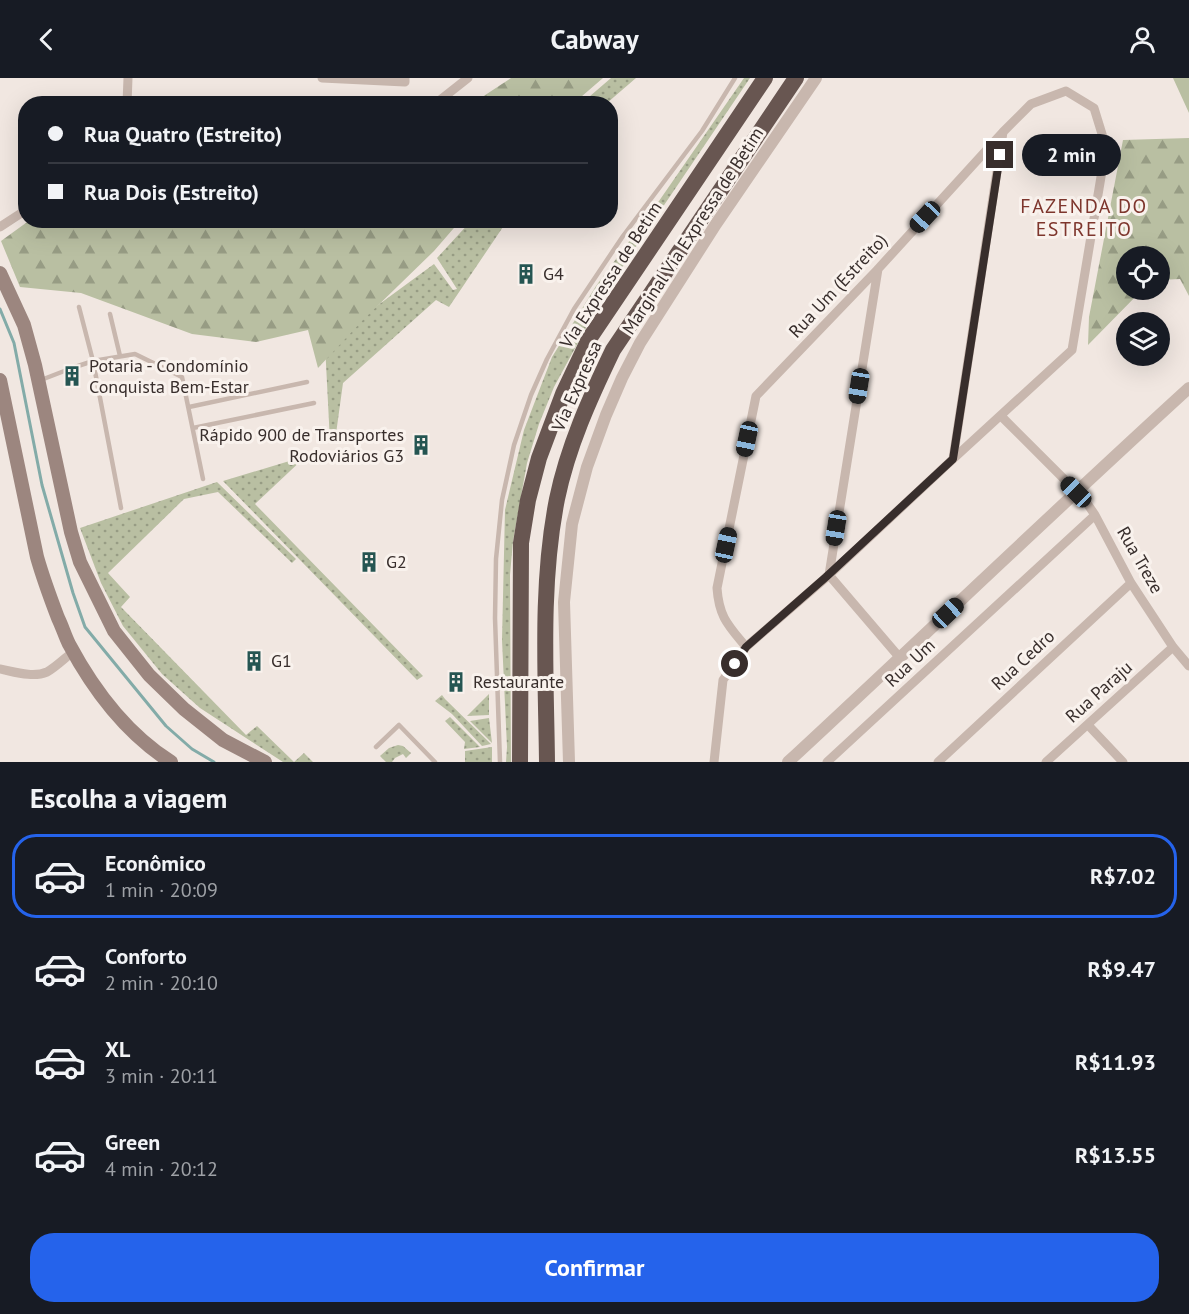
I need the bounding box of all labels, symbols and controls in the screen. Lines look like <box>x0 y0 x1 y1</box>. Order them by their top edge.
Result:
text: Cabway <box>550 22 639 56</box>
icon: back <box>30 23 63 56</box>
icon: person <box>1126 23 1159 56</box>
text: Rua Quatro (Estreito) <box>84 120 282 148</box>
street label: Marginal Via Expressa de Betim <box>617 123 768 339</box>
callout: 2 min <box>1021 134 1120 176</box>
route end <box>986 141 1013 168</box>
text: 2 min <box>1047 142 1096 168</box>
text: Rua Dois (Estreito) <box>84 178 259 206</box>
district label: FAZENDA DO ESTREITO <box>1020 193 1148 242</box>
street label: Via Expressa de Betim <box>554 197 667 353</box>
car <box>906 198 944 236</box>
street label: Rua Um (Estreito) <box>784 229 892 343</box>
map controls <box>1116 246 1170 366</box>
button: locate <box>1116 246 1170 300</box>
building icon: G4 <box>514 262 538 286</box>
place label: G4 <box>543 262 564 285</box>
button: layers <box>1116 312 1170 366</box>
street label: Via Expressa <box>546 337 607 436</box>
place label: Potaria - Condomínio Conquista Bem-Estar <box>89 354 249 398</box>
building icon: Potaria - Condomínio Conquista Bem-Estar <box>60 364 84 388</box>
car <box>847 367 871 405</box>
car <box>734 420 760 458</box>
place label: Rápido 900 de Transportes Rodoviários G3 <box>199 423 404 467</box>
building icon: Rápido 900 de Transportes Rodoviários G3 <box>409 433 433 457</box>
car <box>1057 473 1095 511</box>
car <box>824 509 848 547</box>
street label: Rua Treze <box>1112 522 1169 597</box>
car <box>713 526 739 564</box>
building icon: G2 <box>357 550 381 574</box>
place label: G2 <box>386 550 407 573</box>
car <box>929 594 967 632</box>
street label: Rua Cedro <box>986 625 1059 695</box>
street label: Rua Um <box>880 634 940 692</box>
building icon: G1 <box>242 649 266 673</box>
place label: G1 <box>271 649 292 672</box>
route start <box>721 650 748 677</box>
street label: Rua Paraju <box>1061 656 1137 728</box>
building icon: Restaurante <box>444 670 468 694</box>
place label: Restaurante <box>473 670 564 693</box>
text: Escolha a viagem <box>30 781 227 815</box>
icon: car <box>33 849 87 903</box>
text: Econômico <box>105 849 206 877</box>
text: R$7.02 <box>1090 862 1156 890</box>
text: 1 min · 20:09 <box>105 877 218 903</box>
icon: car <box>33 942 87 996</box>
text: Conforto <box>105 942 187 970</box>
text: R$9.47 <box>1087 955 1156 983</box>
text: 2 min · 20:10 <box>105 970 218 996</box>
icon: car <box>33 1035 87 1089</box>
text: XL <box>105 1035 130 1063</box>
text: R$11.93 <box>1075 1048 1156 1076</box>
text: 3 min · 20:11 <box>105 1063 218 1089</box>
icon: car <box>33 1128 87 1182</box>
text: Green <box>105 1128 160 1156</box>
text: R$13.55 <box>1075 1141 1156 1169</box>
text: 4 min · 20:12 <box>105 1156 218 1182</box>
button: Confirmar <box>30 1233 1159 1302</box>

